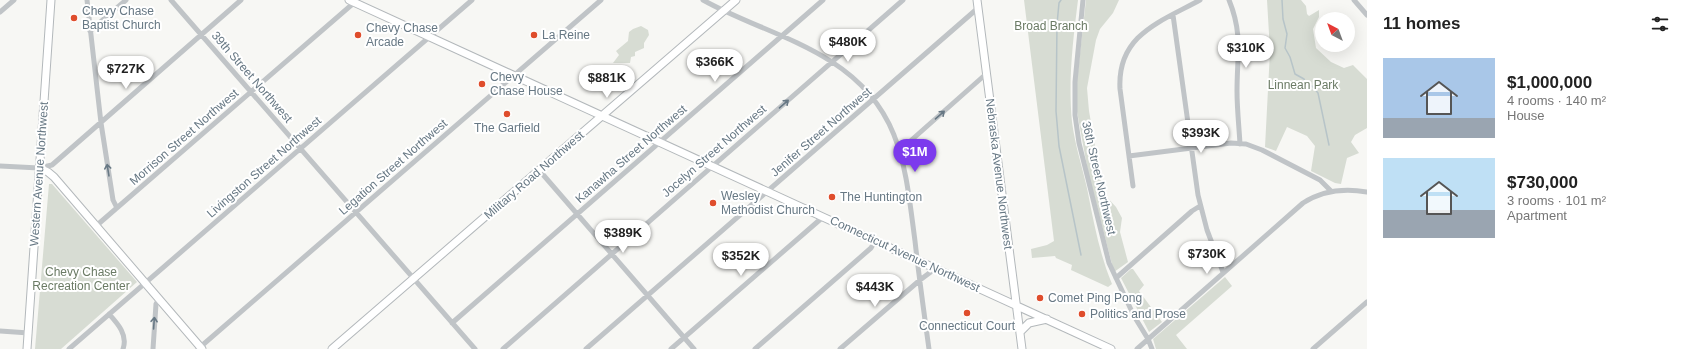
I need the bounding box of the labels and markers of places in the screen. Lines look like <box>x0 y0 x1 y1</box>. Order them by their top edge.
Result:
place label: Chevy Chase Baptist Church <box>82 4 161 32</box>
marker: Chevy Chase Baptist Church <box>69 13 79 23</box>
place label: Chevy Chase Arcade <box>366 21 438 49</box>
place label: La Reine <box>542 28 590 42</box>
pin: $480K <box>820 29 876 63</box>
marker: Chevy Chase Arcade <box>353 30 363 40</box>
marker: La Reine <box>529 30 539 40</box>
pin: $310K <box>1218 35 1274 69</box>
pin: $366K <box>687 49 743 83</box>
pin: $727K <box>98 56 154 90</box>
pin: $881K <box>579 65 635 99</box>
place label: Chevy Chase House <box>490 70 563 98</box>
marker: Chevy Chase House <box>477 79 487 89</box>
marker: The Garfield <box>502 109 512 119</box>
pin: $393K <box>1173 120 1229 154</box>
place label: The Garfield <box>474 121 540 135</box>
pin: $1M <box>896 139 934 173</box>
place label: Wesley Methodist Church <box>721 189 815 217</box>
place label: The Huntington <box>840 190 922 204</box>
marker: The Huntington <box>827 192 837 202</box>
marker: Wesley Methodist Church <box>708 198 718 208</box>
pin: $389K <box>595 220 651 254</box>
pin: $730K <box>1179 241 1235 275</box>
pin: $352K <box>713 243 769 277</box>
pin: $443K <box>847 274 903 308</box>
place label: Comet Ping Pong <box>1048 291 1142 305</box>
marker: Comet Ping Pong <box>1035 293 1045 303</box>
place label: Politics and Prose <box>1090 307 1186 321</box>
marker: Connecticut Court <box>962 308 972 318</box>
marker: Politics and Prose <box>1077 309 1087 319</box>
place label: Connecticut Court <box>919 319 1016 333</box>

